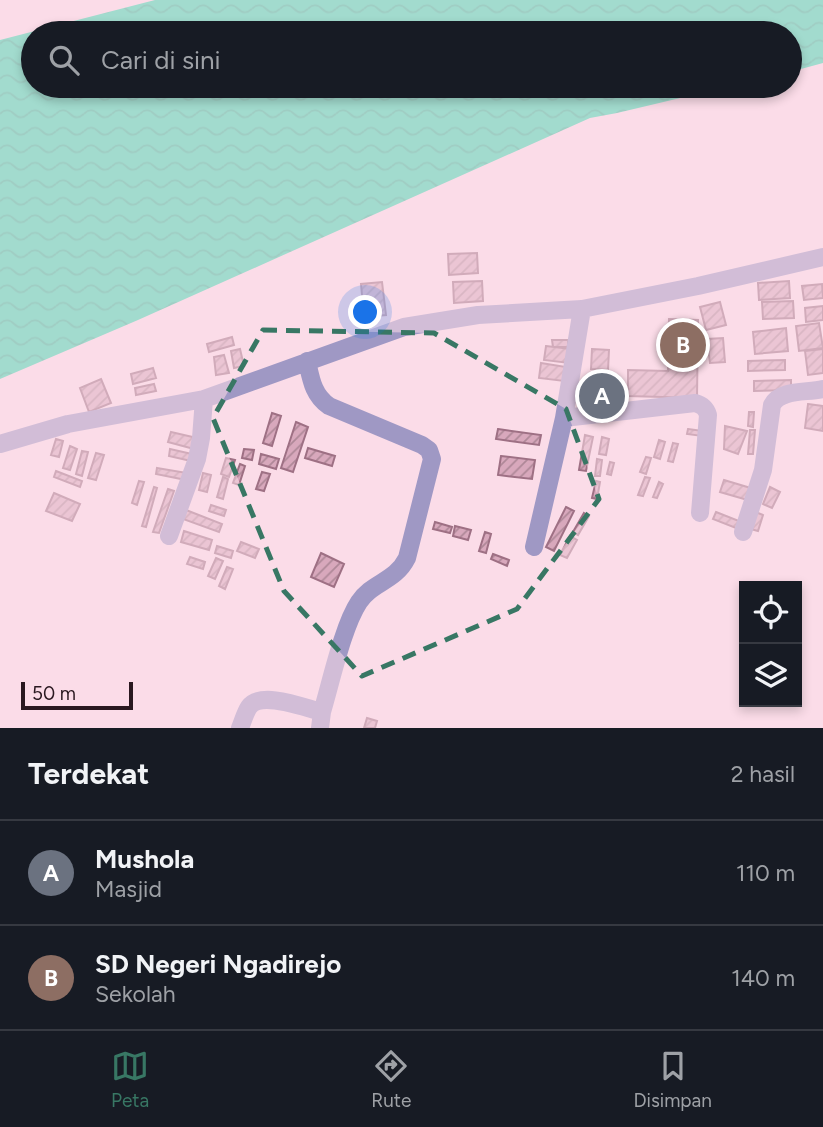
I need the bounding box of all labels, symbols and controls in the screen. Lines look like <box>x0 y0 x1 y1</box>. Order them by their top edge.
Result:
search box <box>21 21 802 98</box>
icon: search <box>45 41 83 79</box>
text: Cari di sini <box>101 44 221 76</box>
your location <box>348 295 382 329</box>
pin: B <box>660 319 706 371</box>
pin: A <box>579 370 625 422</box>
map controls <box>739 581 802 707</box>
button: locate <box>739 581 802 644</box>
button: layers <box>739 644 802 707</box>
scale bar <box>21 679 133 711</box>
text: 50 m <box>32 682 76 705</box>
text: Terdekat <box>28 755 149 792</box>
text: 2 hasil <box>731 760 795 788</box>
text: Mushola <box>95 843 194 875</box>
text: A <box>43 859 59 887</box>
text: 110 m <box>736 859 795 887</box>
text: Masjid <box>95 875 162 903</box>
text: SD Negeri Ngadirejo <box>95 948 341 980</box>
text: B <box>44 964 58 992</box>
text: 140 m <box>731 964 795 992</box>
text: Sekolah <box>95 980 176 1008</box>
tab: Peta <box>111 1047 149 1112</box>
tab: Rute <box>371 1047 411 1112</box>
tab: Disimpan <box>633 1047 712 1112</box>

